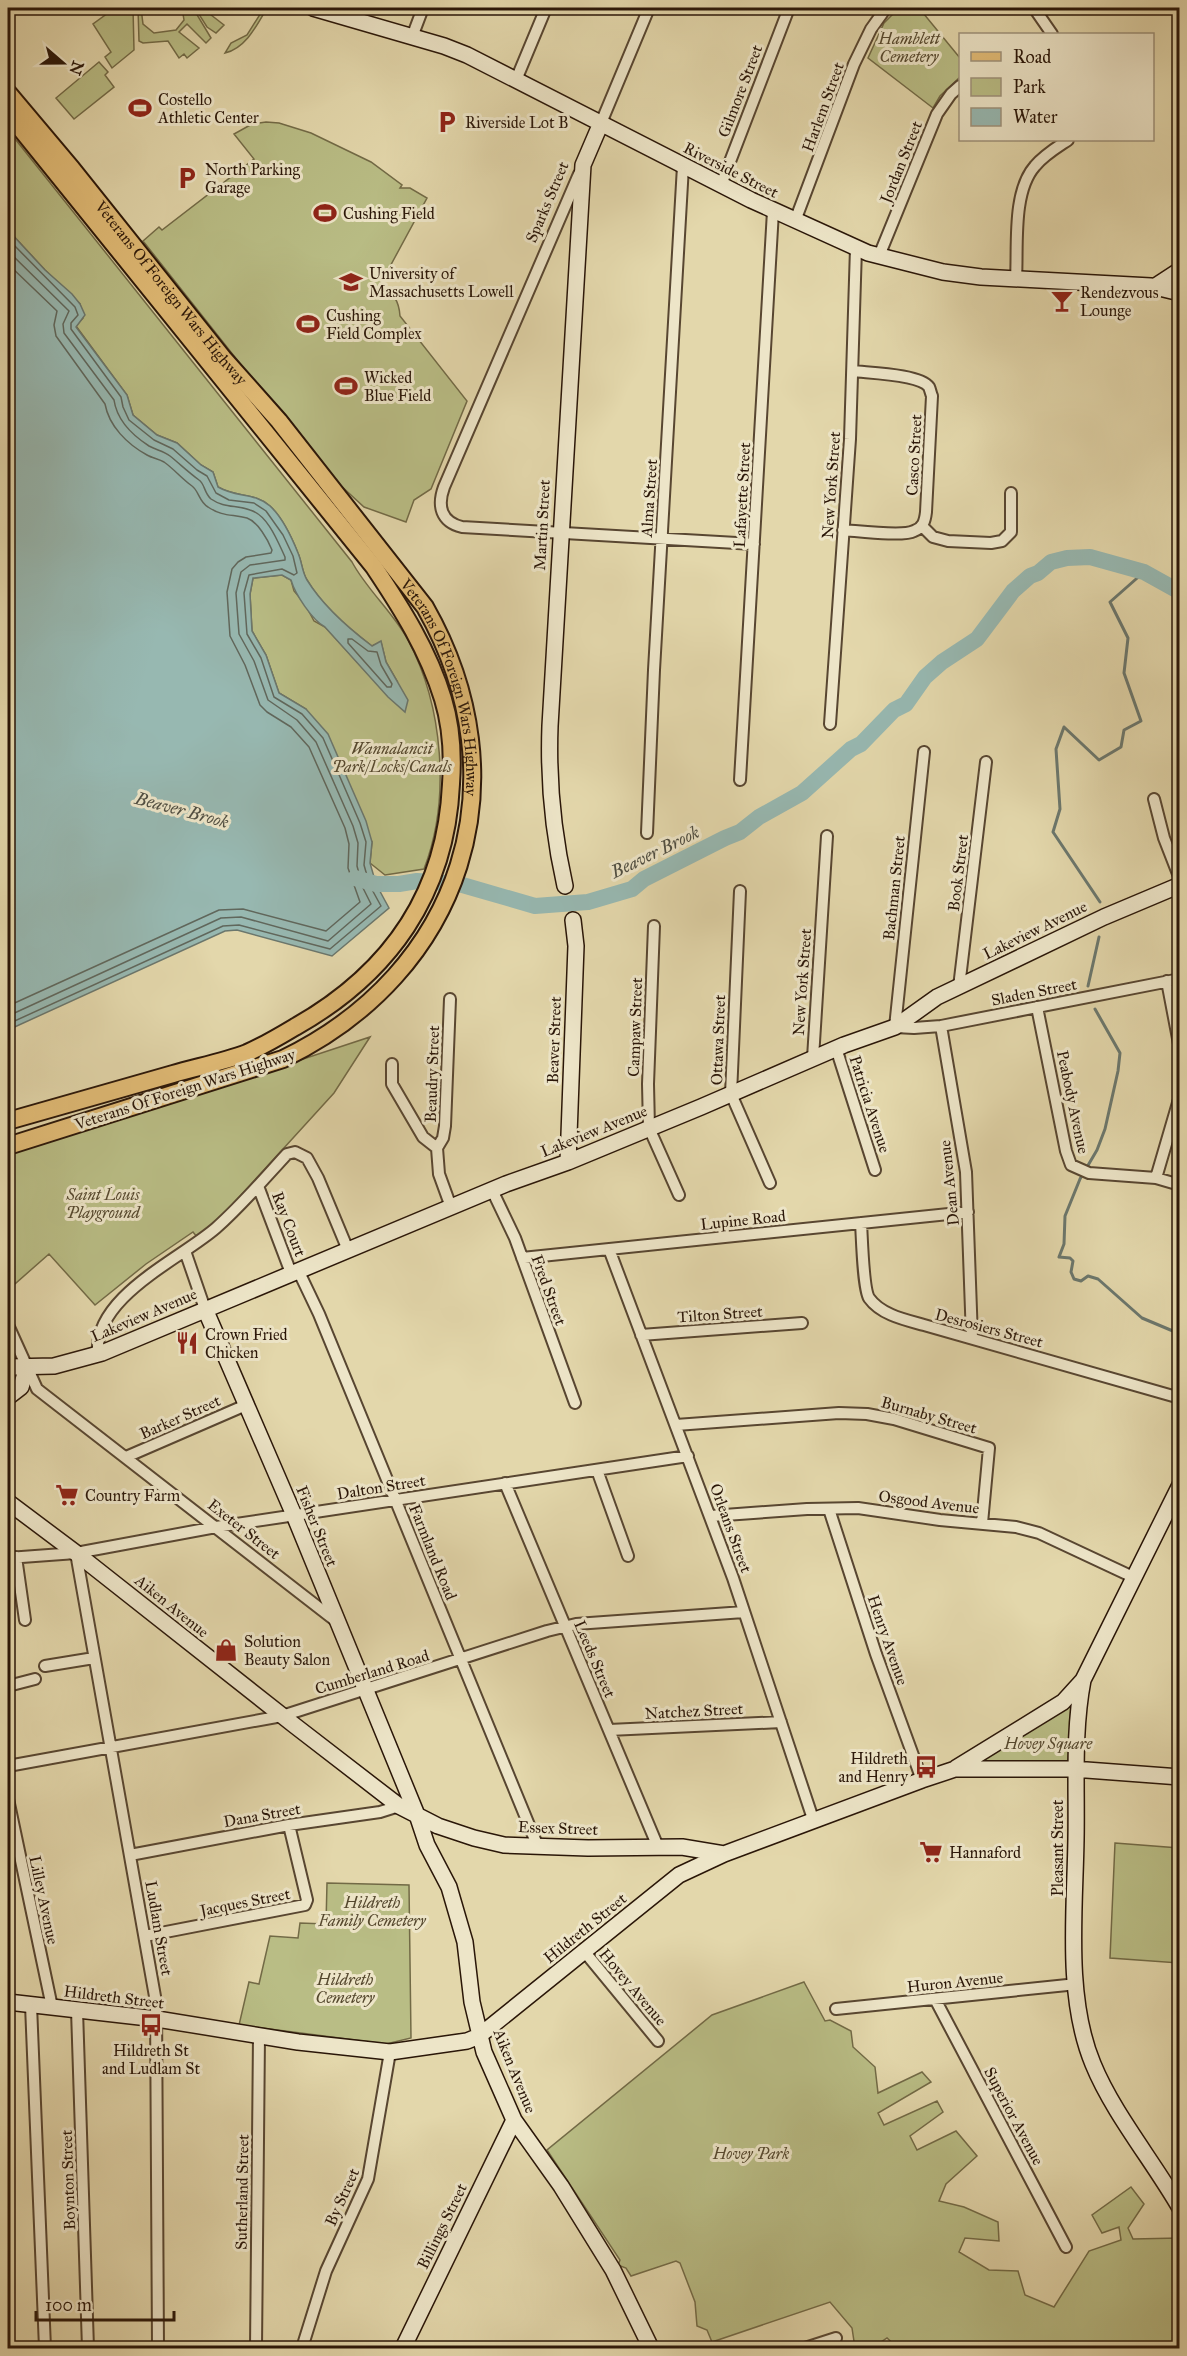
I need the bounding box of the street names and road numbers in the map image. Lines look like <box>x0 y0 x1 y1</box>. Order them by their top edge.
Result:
street label: Gilmore Street <box>714 42 766 140</box>
street label: Harlem Street <box>798 59 848 154</box>
street label: Jordan Street <box>875 118 927 208</box>
street label: Riverside Street <box>680 138 782 202</box>
street label: Sparks Street <box>521 158 573 245</box>
street label: Veterans Of Foreign Wars Highway <box>91 196 252 389</box>
street label: Casco Street <box>902 413 926 496</box>
street label: New York Street <box>818 430 844 539</box>
street label: Lafayette Street <box>730 441 754 548</box>
street label: Alma Street <box>637 458 661 539</box>
street label: Martin Street <box>530 479 554 571</box>
street label: Veterans Of Foreign Wars Highway <box>396 574 482 797</box>
street label: Book Street <box>944 833 972 913</box>
street label: Bachman Street <box>879 834 909 941</box>
street label: Lakeview Avenue <box>980 897 1090 963</box>
street label: New York Street <box>789 927 815 1036</box>
street label: Sladen Street <box>990 974 1079 1010</box>
street label: Campaw Street <box>624 977 646 1077</box>
street label: Ottawa Street <box>707 994 729 1086</box>
street label: Beaver Street <box>543 996 565 1084</box>
street label: Beaudry Street <box>421 1025 443 1123</box>
street label: Veterans Of Foreign Wars Highway <box>71 1044 298 1135</box>
street label: Peabody Avenue <box>1053 1049 1093 1156</box>
street label: Patricia Avenue <box>845 1053 895 1155</box>
street label: Lakeview Avenue <box>538 1101 650 1161</box>
street label: Dean Avenue <box>935 1139 963 1227</box>
street label: Ray Court <box>268 1189 310 1259</box>
street label: Lupine Road <box>699 1206 787 1234</box>
street label: Fred Street <box>527 1252 571 1328</box>
street label: Lakeview Avenue <box>88 1284 200 1346</box>
street label: Tilton Street <box>677 1302 764 1326</box>
street label: Desrosiers Street <box>933 1304 1045 1352</box>
street label: Barker Street <box>137 1391 224 1443</box>
street label: Burnaby Street <box>879 1392 979 1438</box>
street label: Dalton Street <box>335 1471 427 1503</box>
street label: Orleans Street <box>706 1481 756 1575</box>
street label: Fisher Street <box>292 1483 342 1569</box>
street label: Osgood Avenue <box>877 1486 981 1519</box>
street label: Exeter Street <box>204 1495 284 1563</box>
street label: Farmland Road <box>405 1501 461 1603</box>
street label: Aiken Avenue <box>131 1570 213 1642</box>
street label: Henry Avenue <box>864 1592 912 1688</box>
street label: Leeds Street <box>570 1617 620 1701</box>
street label: Cumberland Road <box>313 1646 431 1698</box>
street label: Natchez Street <box>644 1699 744 1723</box>
street label: Dana Street <box>222 1799 302 1831</box>
street label: Pleasant Street <box>1048 1799 1067 1896</box>
street label: Essex Street <box>518 1817 599 1839</box>
street label: Lilley Avenue <box>25 1854 63 1947</box>
street label: Ludlam Street <box>141 1879 177 1977</box>
street label: Jacques Street <box>196 1884 292 1921</box>
street label: Hildreth Street <box>540 1889 630 1967</box>
street label: Hovey Avenue <box>595 1945 671 2030</box>
street label: Huron Avenue <box>906 1967 1004 1996</box>
street label: Hildreth Street <box>63 1981 166 2013</box>
street label: Aiken Avenue <box>489 2025 541 2116</box>
street label: Superior Avenue <box>980 2064 1048 2169</box>
street label: Boynton Street <box>57 2129 79 2231</box>
street label: Sutherland Street <box>231 2134 253 2250</box>
street label: By Street <box>321 2165 363 2229</box>
street label: Billings Street <box>413 2180 472 2272</box>

